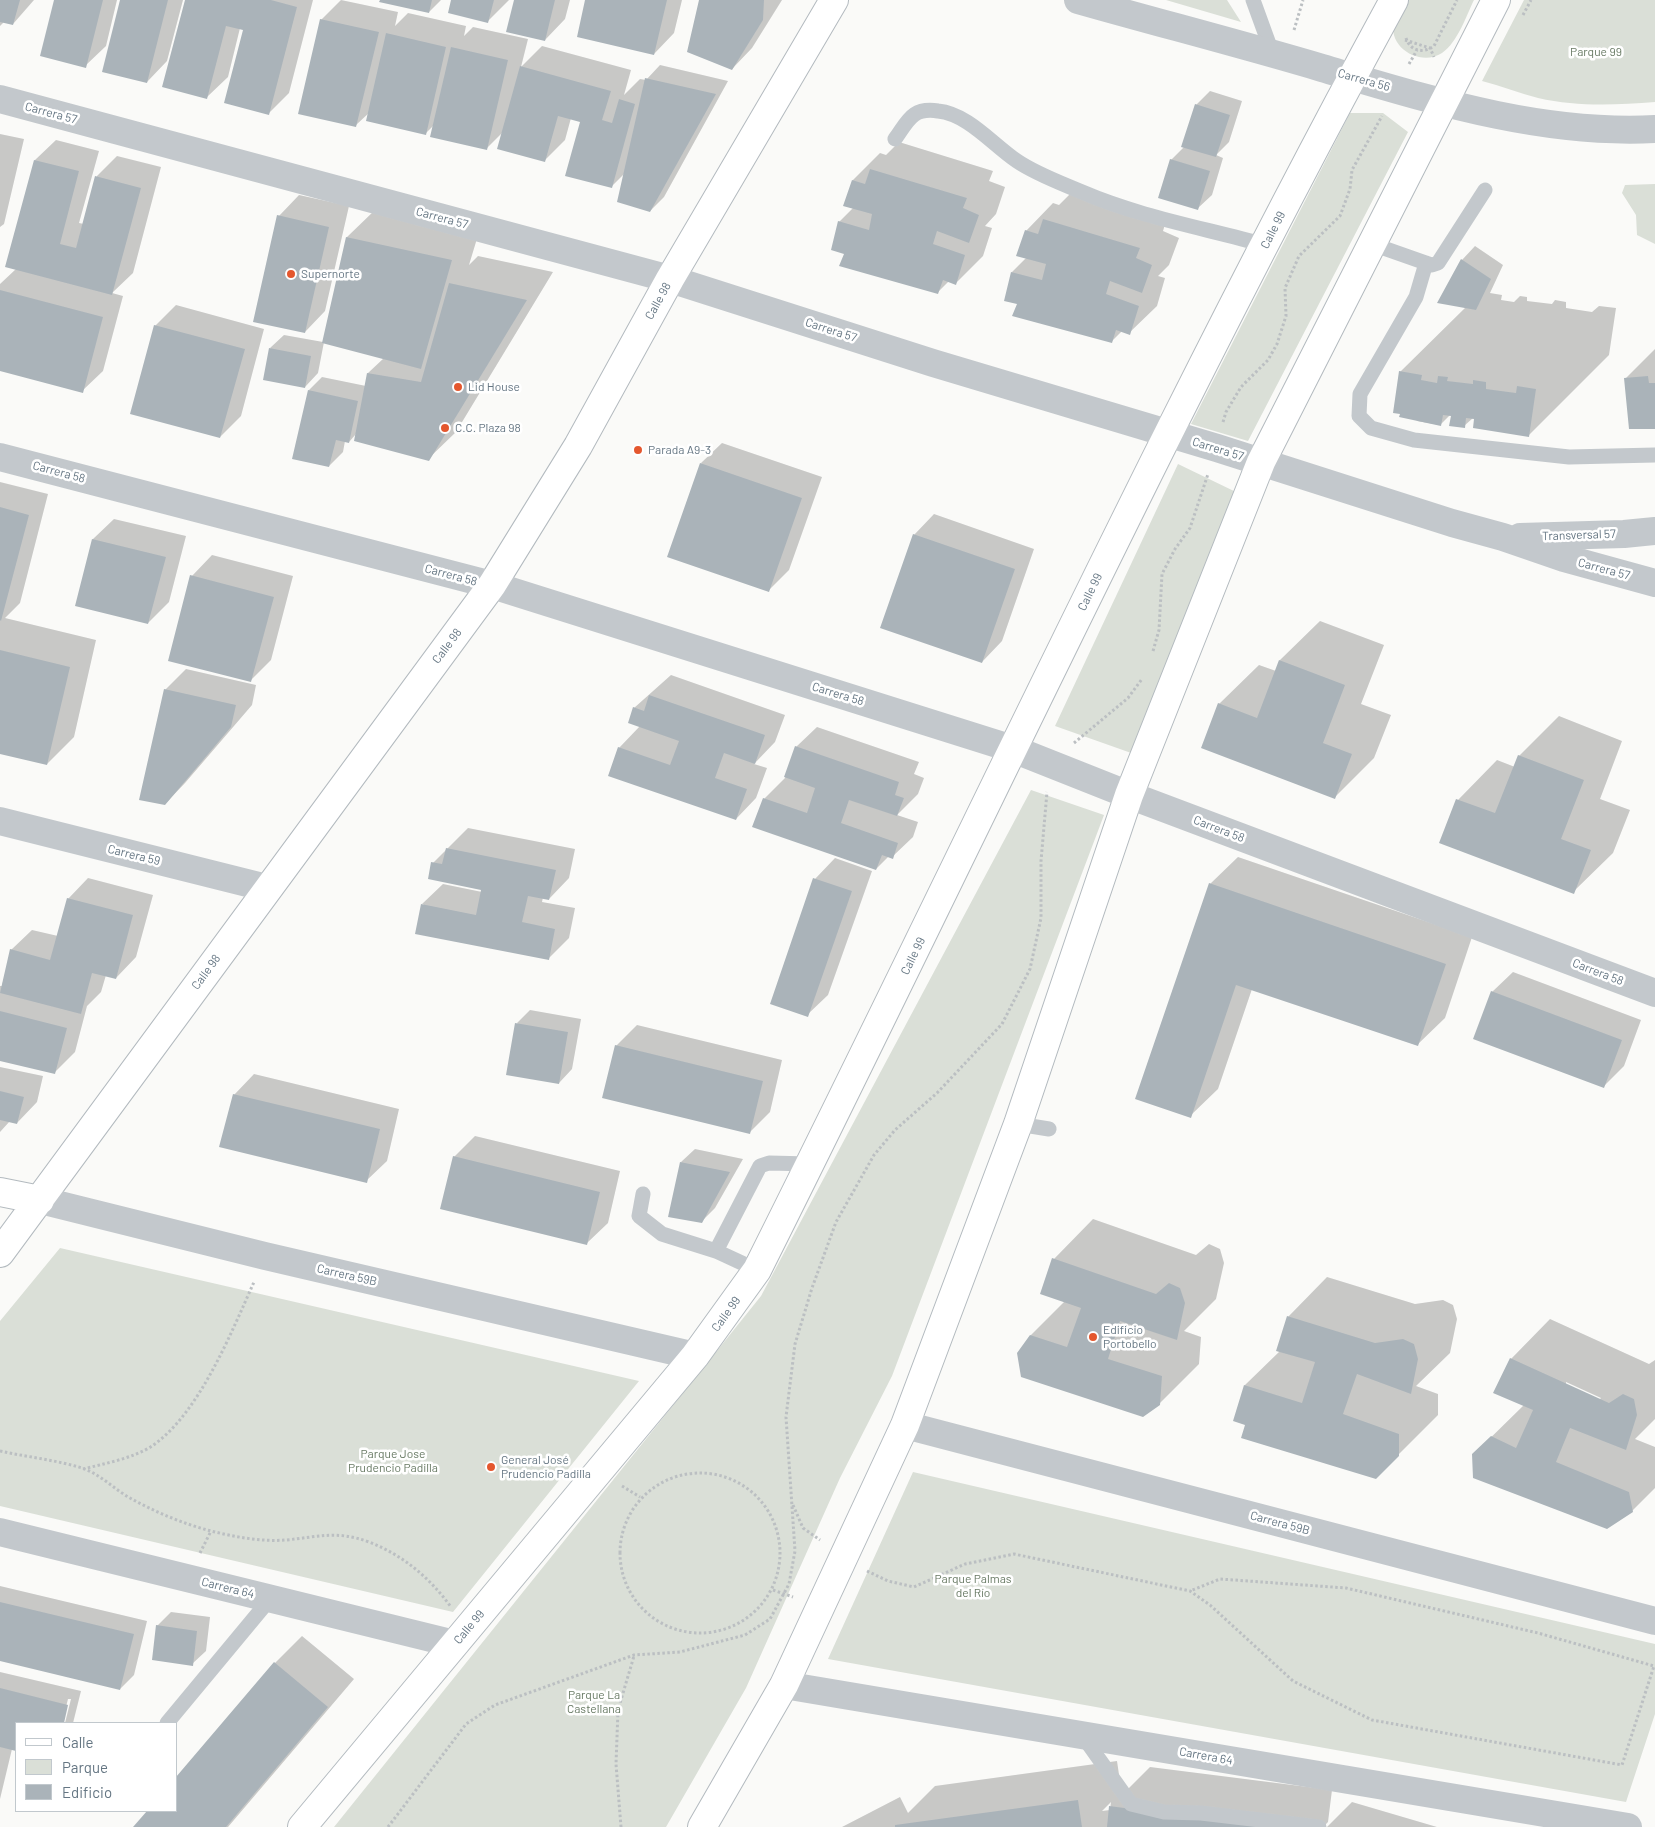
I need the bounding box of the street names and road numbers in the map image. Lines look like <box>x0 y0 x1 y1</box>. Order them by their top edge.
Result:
street label: Carrera 56 <box>1336 66 1392 94</box>
street label: Carrera 57 <box>23 99 79 127</box>
street label: Carrera 57 <box>414 204 470 232</box>
street label: Calle 99 <box>1257 209 1289 251</box>
street label: Calle 98 <box>642 280 674 322</box>
street label: Carrera 57 <box>804 315 858 345</box>
street label: Carrera 57 <box>1190 434 1246 464</box>
street label: Carrera 58 <box>31 458 87 486</box>
street label: Transversal 57 <box>1542 527 1616 543</box>
street label: Carrera 57 <box>1576 555 1632 583</box>
street label: Carrera 58 <box>423 561 479 589</box>
street label: Calle 99 <box>1075 571 1105 613</box>
street label: Calle 98 <box>429 626 465 666</box>
street label: Carrera 58 <box>810 679 866 709</box>
street label: Carrera 58 <box>1191 813 1247 845</box>
street label: Carrera 59 <box>106 842 162 868</box>
street label: Calle 99 <box>898 935 928 977</box>
street label: Calle 98 <box>188 952 224 992</box>
street label: Carrera 58 <box>1570 956 1626 988</box>
street label: Carrera 59B <box>316 1261 378 1289</box>
street label: Calle 99 <box>708 1294 744 1334</box>
street label: Carrera 59B <box>1249 1508 1311 1538</box>
street label: Carrera 64 <box>200 1574 256 1602</box>
street label: Calle 99 <box>451 1607 487 1647</box>
street label: Carrera 64 <box>1178 1744 1234 1768</box>

